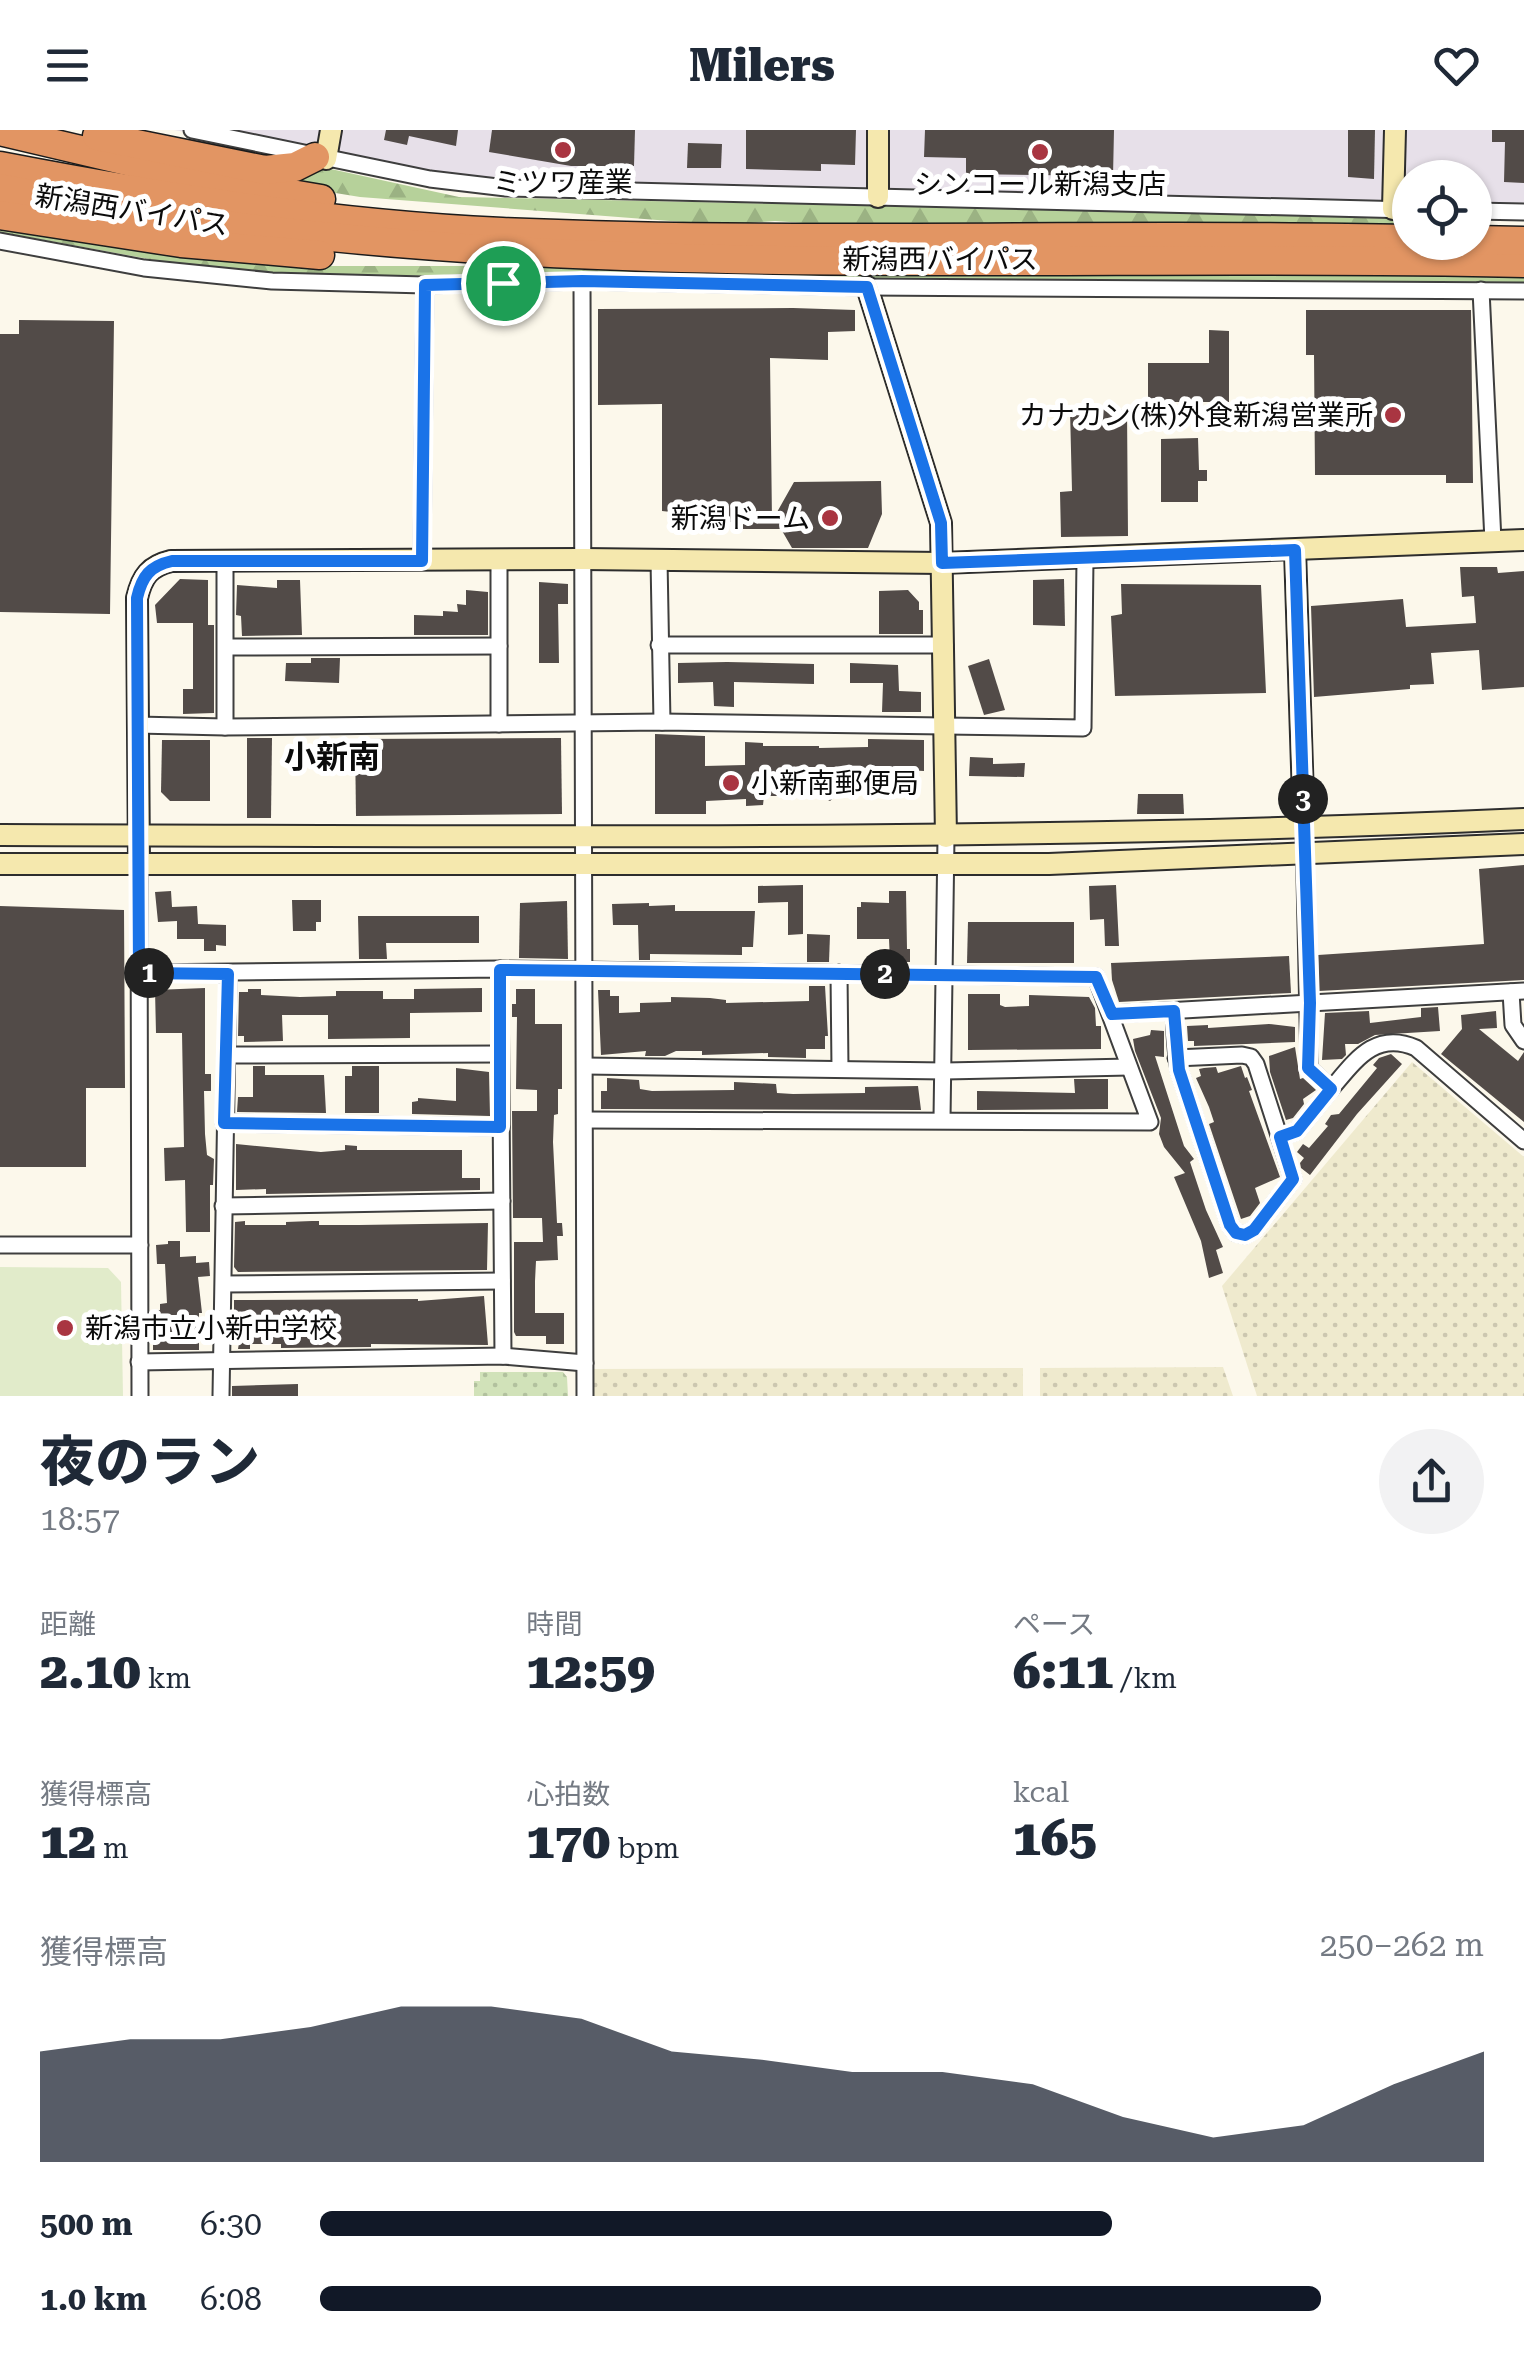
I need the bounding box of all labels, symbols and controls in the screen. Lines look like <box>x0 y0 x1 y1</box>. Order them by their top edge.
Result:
icon: menu <box>40 38 95 93</box>
icon: heart <box>1429 38 1484 93</box>
text: Milers <box>689 39 835 92</box>
marker: ミツワ産業 <box>552 139 574 161</box>
marker: シンコール新潟支店 <box>1029 141 1051 163</box>
map controls <box>1392 160 1492 260</box>
button: locate <box>1392 160 1492 260</box>
place label: ミツワ産業 <box>493 166 633 199</box>
place label: シンコール新潟支店 <box>914 168 1166 201</box>
street label: 新潟西バイパス <box>33 179 231 242</box>
pin <box>461 241 546 326</box>
street label: 新潟西バイパス <box>842 243 1038 276</box>
icon: arrive <box>476 256 531 311</box>
place label: カナカン(株)外食新潟営業所 <box>1019 399 1373 432</box>
marker: カナカン(株)外食新潟営業所 <box>1382 404 1404 426</box>
place label: 新潟ドーム <box>671 502 810 535</box>
marker: 新潟ドーム <box>819 507 841 529</box>
district label: 小新南 <box>284 738 380 776</box>
place label: 小新南郵便局 <box>751 767 919 800</box>
marker: 小新南郵便局 <box>720 772 742 794</box>
pin: 3 <box>1278 774 1328 824</box>
text: 3 <box>1295 782 1311 815</box>
pin: 1 <box>124 948 174 998</box>
pin: 2 <box>860 949 910 999</box>
text: 1 <box>141 956 157 989</box>
text: 2 <box>877 957 893 990</box>
place label: 新潟市立小新中学校 <box>85 1312 337 1345</box>
marker: 新潟市立小新中学校 <box>54 1317 76 1339</box>
button: share <box>1379 1429 1484 1534</box>
text: 夜のラン <box>40 1430 260 1494</box>
text: 18:57 <box>40 1500 120 1538</box>
text: 距離 <box>40 1608 96 1641</box>
text: 時間 <box>526 1608 582 1641</box>
text: ペース <box>1013 1608 1095 1641</box>
text: 2.10 <box>40 1642 141 1700</box>
text: 12:59 <box>526 1642 655 1700</box>
text: 6:11 <box>1013 1642 1113 1700</box>
text: km <box>141 1662 191 1695</box>
text: /km <box>1113 1662 1177 1695</box>
text: kcal <box>1013 1776 1069 1809</box>
text: 獲得標高 <box>40 1778 152 1811</box>
text: 心拍数 <box>526 1778 610 1811</box>
text: 165 <box>1013 1809 1097 1867</box>
text: 12 <box>40 1812 96 1870</box>
text: 170 <box>526 1812 610 1870</box>
text: m <box>96 1832 129 1865</box>
text: bpm <box>610 1832 679 1865</box>
text: 250–262 m <box>1320 1926 1484 1964</box>
text: 獲得標高 <box>40 1933 168 1971</box>
text: 500 m <box>40 2205 133 2243</box>
text: 6:30 <box>200 2205 262 2243</box>
text: 1.0 km <box>40 2280 147 2318</box>
text: 6:08 <box>200 2280 262 2318</box>

